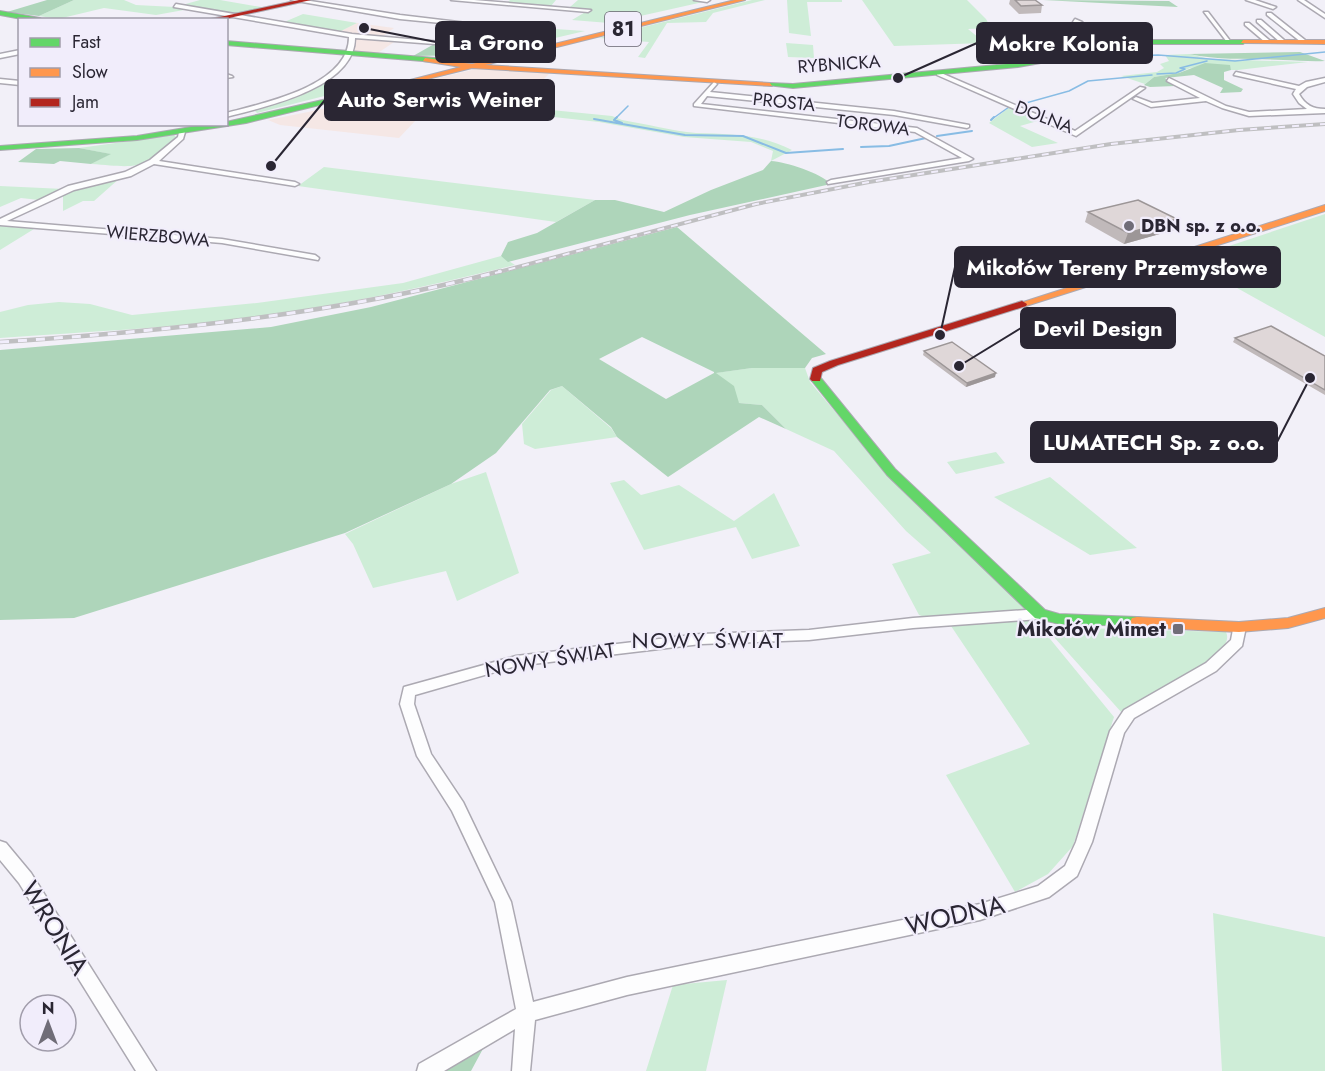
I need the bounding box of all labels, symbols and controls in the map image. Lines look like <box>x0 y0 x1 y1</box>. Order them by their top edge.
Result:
road number: 81 <box>605 12 641 46</box>
legend <box>18 18 228 126</box>
callout: La Grono <box>436 22 555 62</box>
callout: Mokre Kolonia <box>977 23 1152 63</box>
text: La Grono <box>448 26 544 58</box>
text: Mokre Kolonia <box>989 27 1139 59</box>
text: Fast <box>72 29 101 55</box>
street label: RYBNICKA <box>797 48 881 80</box>
text: Slow <box>72 59 109 85</box>
callout: Auto Serwis Weiner <box>325 80 554 120</box>
text: Auto Serwis Weiner <box>336 83 543 115</box>
street label: PROSTA <box>752 86 817 118</box>
text: Jam <box>70 89 99 115</box>
street label: DOLNA <box>1011 94 1077 140</box>
street label: TOROWA <box>835 108 911 142</box>
place label: DBN sp. z o.o. <box>1141 213 1261 239</box>
street label: WIERZBOWA <box>105 219 211 253</box>
marker: DBN sp. z o.o. <box>1122 219 1136 233</box>
callout: Mikołów Tereny Przemysłowe <box>955 247 1280 287</box>
text: Mikołów Tereny Przemysłowe <box>966 251 1268 283</box>
callout: Devil Design <box>1021 308 1175 348</box>
text: Devil Design <box>1033 312 1163 344</box>
callout: LUMATECH Sp. z o.o. <box>1031 422 1277 462</box>
text: LUMATECH Sp. z o.o. <box>1043 426 1265 458</box>
place label: Mikołów Mimet <box>1017 614 1166 644</box>
marker: Mikołów Mimet <box>1171 622 1185 636</box>
district label: NOWY ŚWIAT <box>632 624 784 656</box>
street label: NOWY ŚWIAT <box>483 635 618 685</box>
street label: WRONIA <box>11 874 99 983</box>
street label: WODNA <box>902 885 1009 945</box>
north arrow <box>18 993 78 1053</box>
text: N <box>42 997 54 1020</box>

